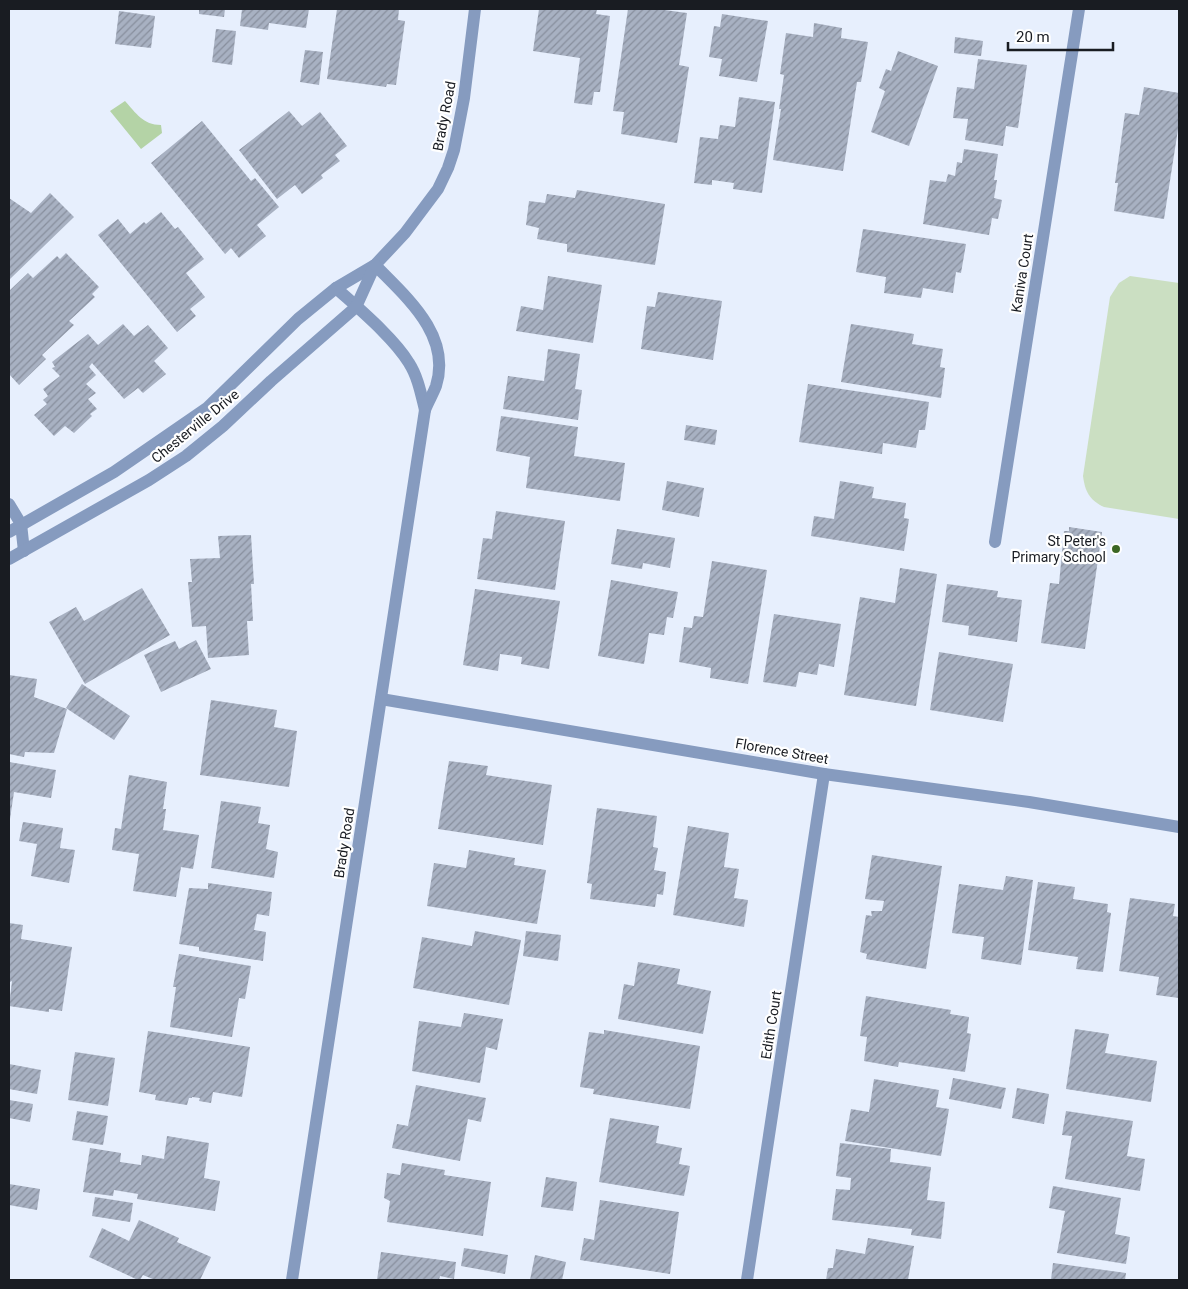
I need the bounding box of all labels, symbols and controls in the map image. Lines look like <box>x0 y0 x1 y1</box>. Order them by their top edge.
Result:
scale bar <box>1008 20 1113 52</box>
text: 20 m <box>1016 28 1050 46</box>
street label: Brady Road <box>429 80 459 152</box>
street label: Kaniva Court <box>1008 232 1036 314</box>
street label: Chesterville Drive <box>148 386 242 466</box>
place label: St Peter's Primary School <box>1011 533 1106 565</box>
marker: St Peter's Primary School <box>1110 543 1122 555</box>
street label: Florence Street <box>734 735 830 767</box>
street label: Brady Road <box>331 807 357 879</box>
street label: Edith Court <box>758 989 784 1061</box>

